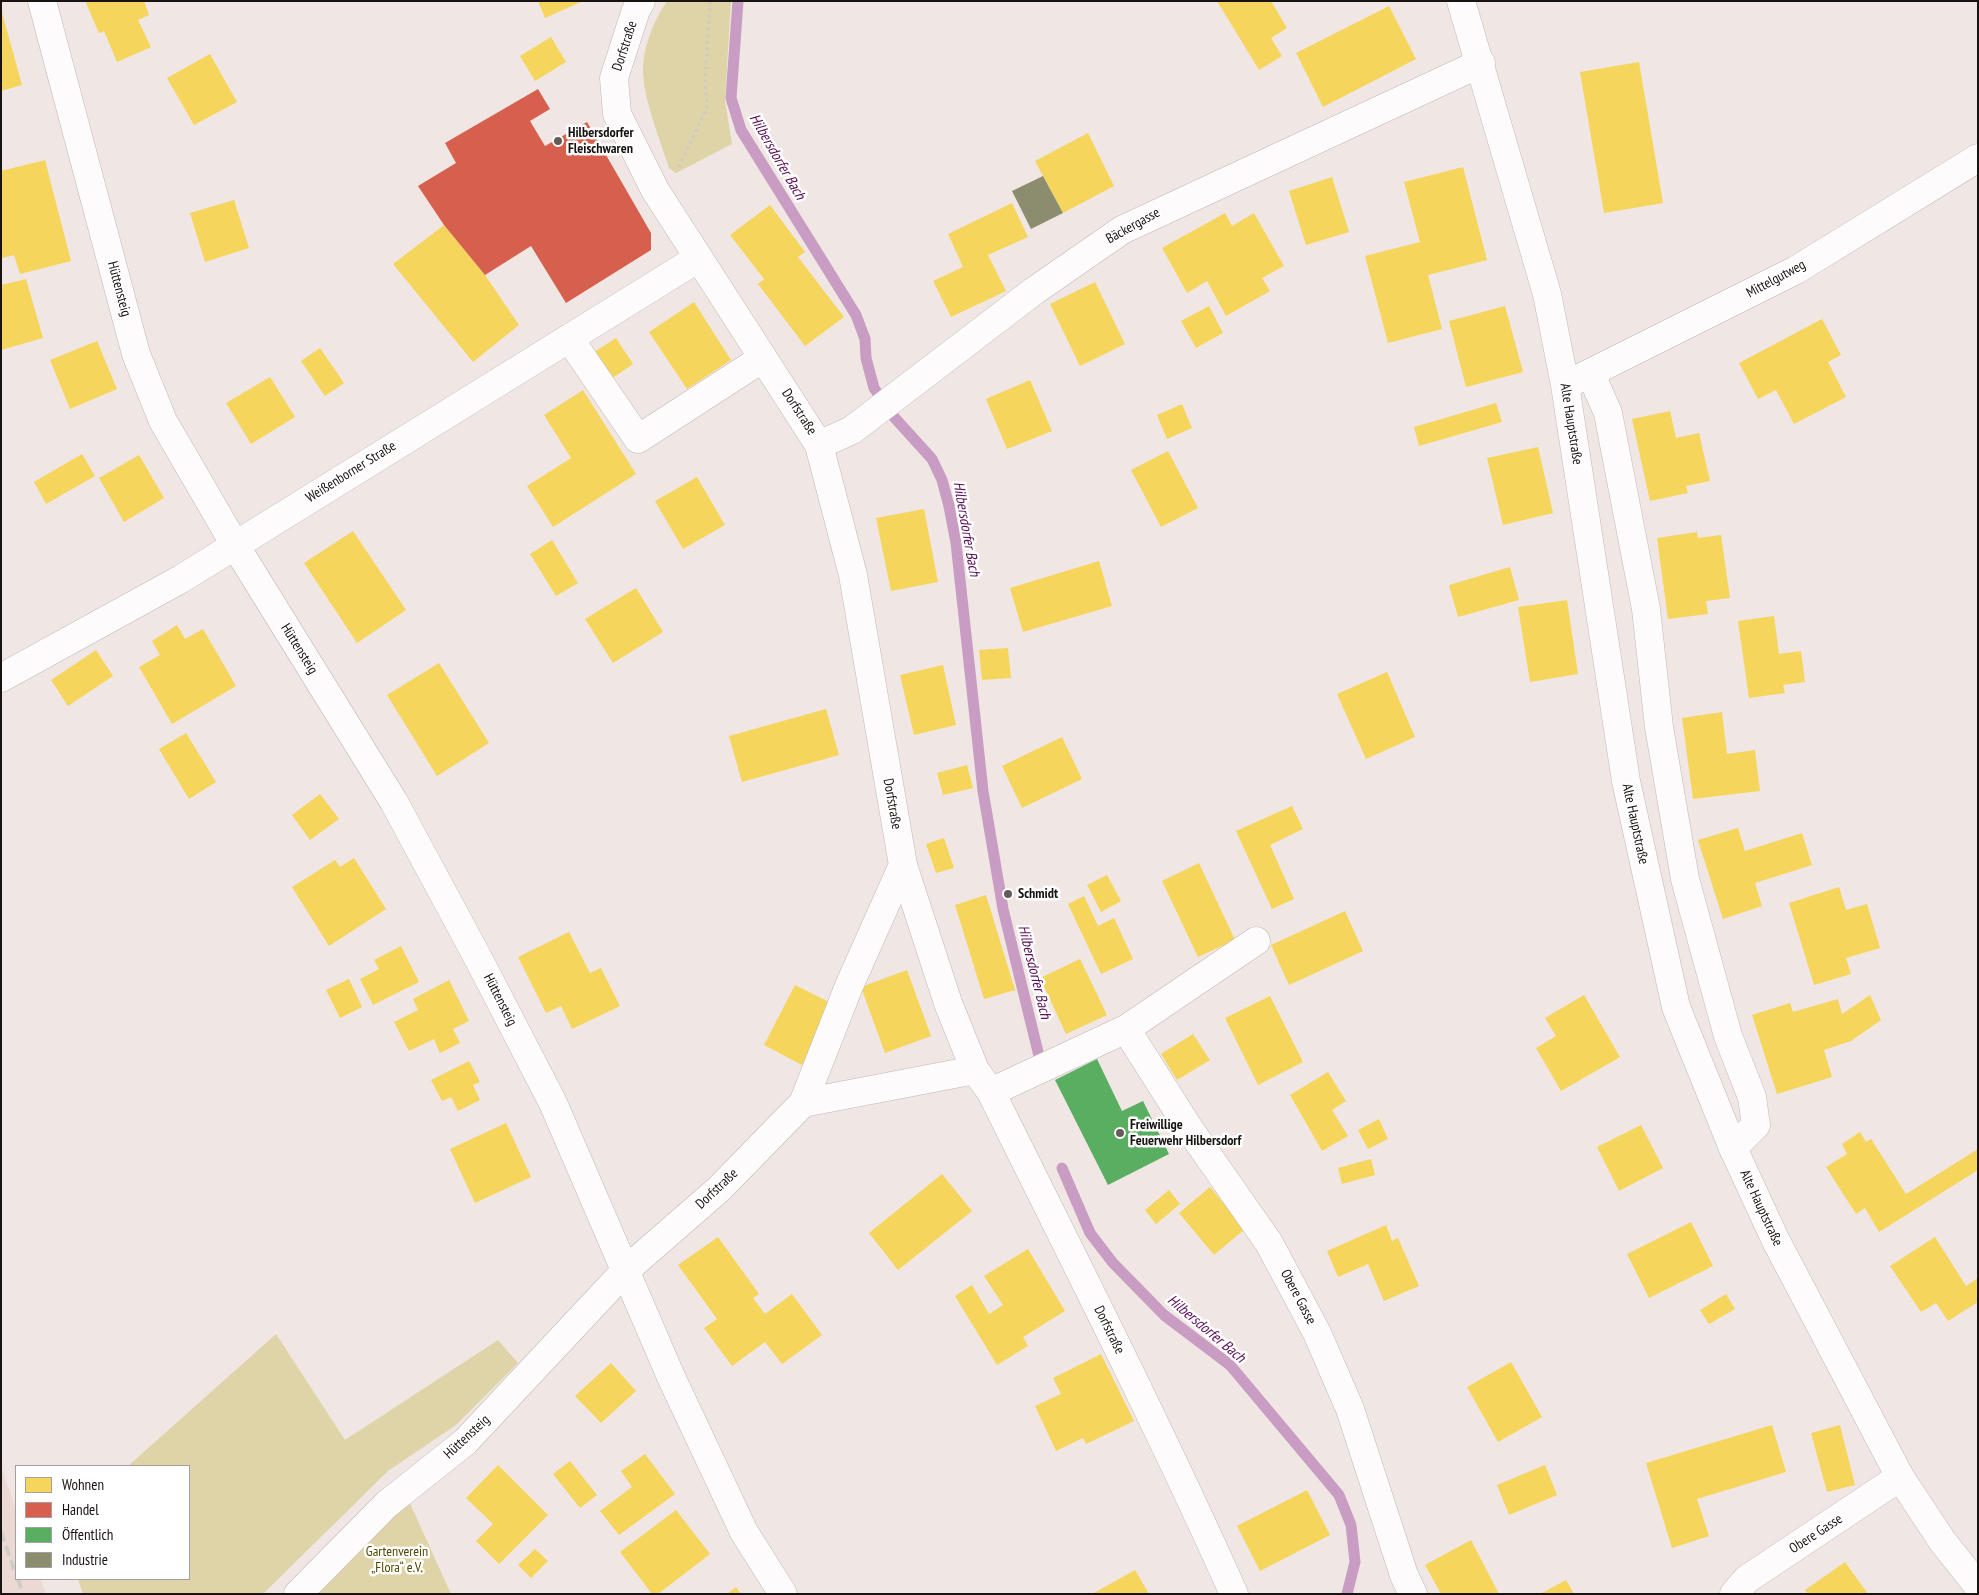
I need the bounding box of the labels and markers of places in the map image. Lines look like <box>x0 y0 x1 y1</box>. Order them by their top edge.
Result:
place label: Hilbersdorfer Fleischwaren <box>568 125 634 158</box>
marker: Hilbersdorfer Fleischwaren <box>552 135 564 147</box>
place label: Schmidt <box>1018 886 1058 902</box>
marker: Schmidt <box>1002 888 1014 900</box>
place label: Freiwillige Feuerwehr Hilbersdorf <box>1130 1117 1241 1150</box>
marker: Freiwillige Feuerwehr Hilbersdorf <box>1114 1127 1126 1139</box>

